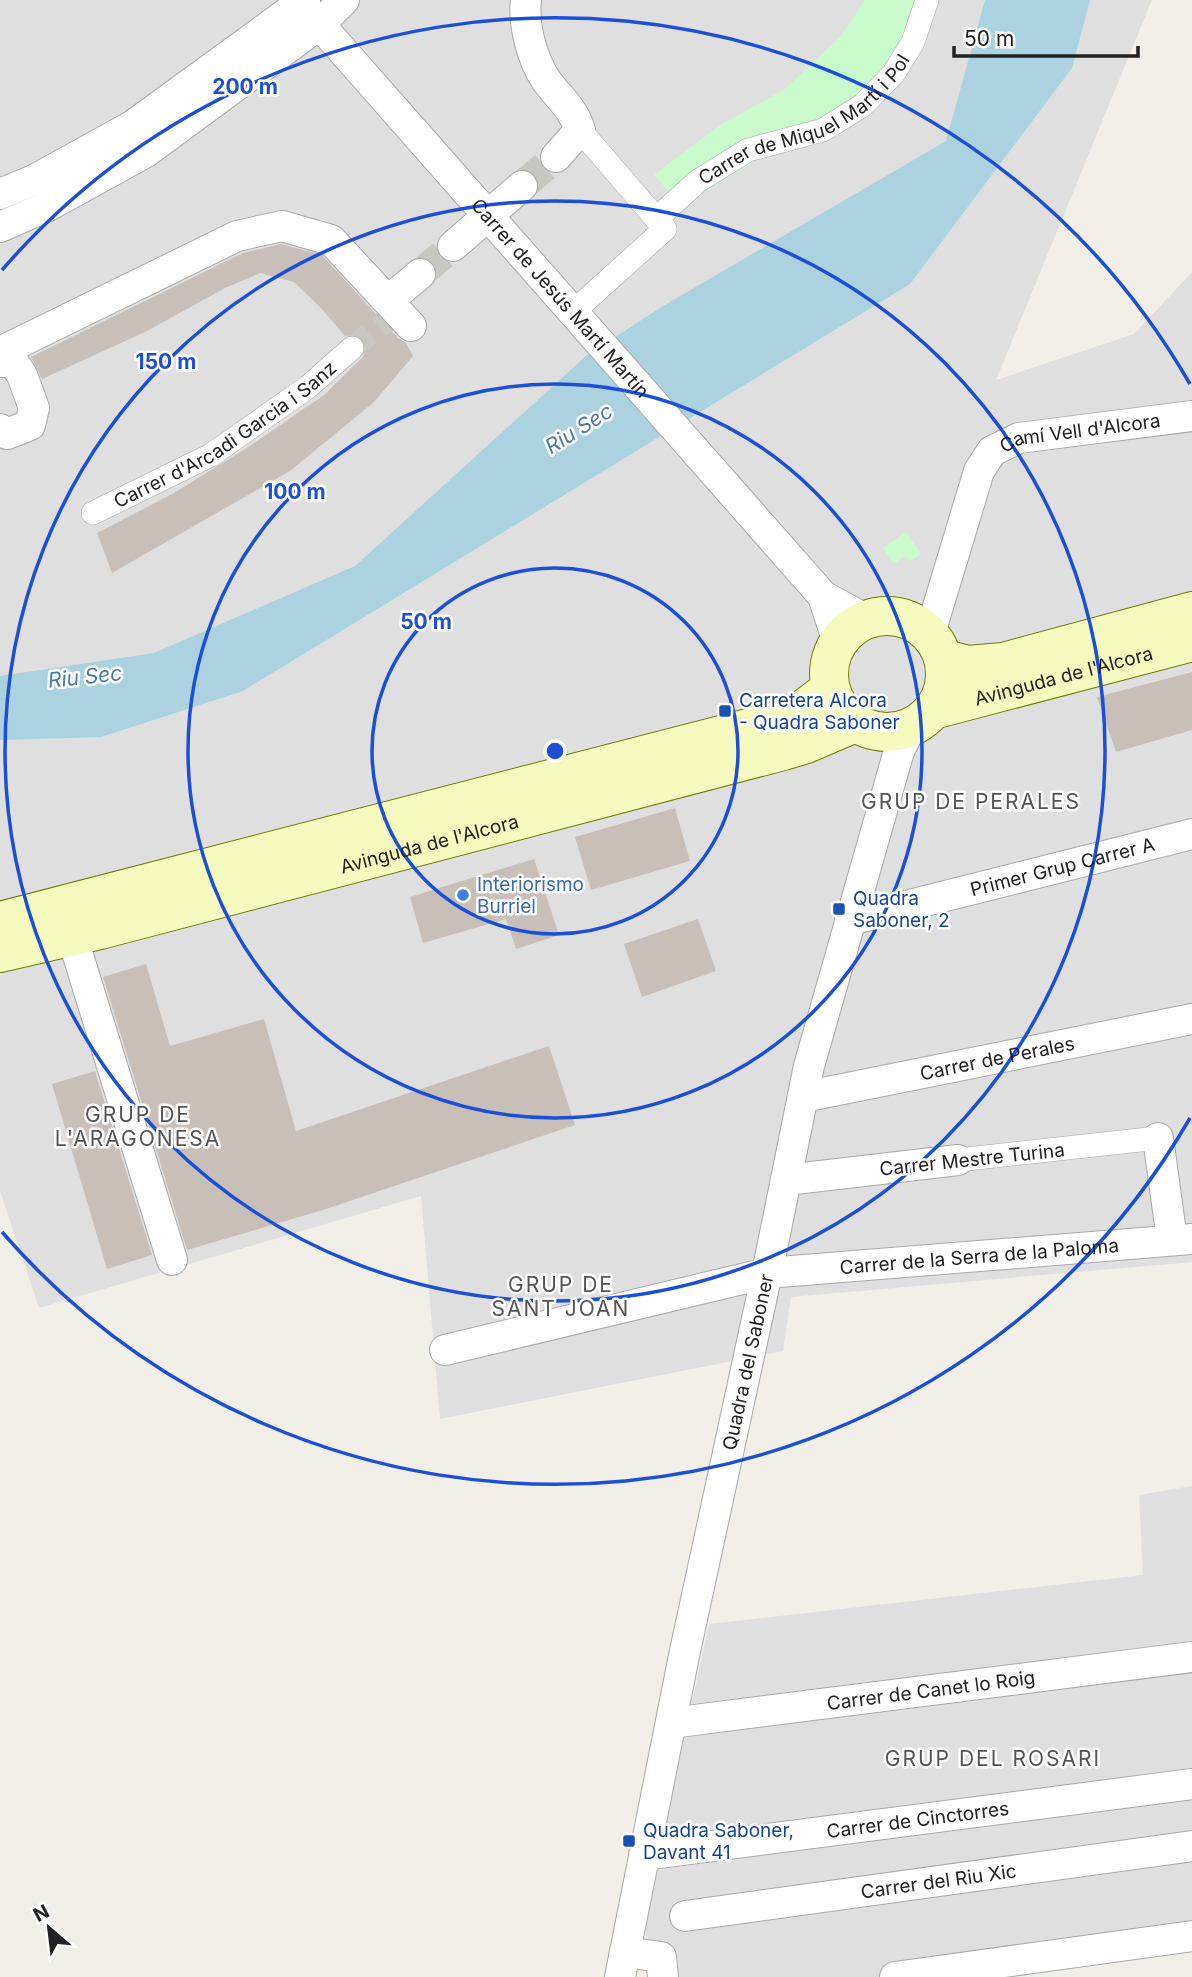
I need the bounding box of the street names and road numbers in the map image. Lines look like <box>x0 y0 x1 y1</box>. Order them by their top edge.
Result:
street label: Carrer de Miquel Martí i Pol <box>694 50 915 190</box>
street label: Carrer de Jesús Martí Martín <box>466 194 654 403</box>
street label: Carrer d'Arcadi Garcia i Sanz <box>110 356 341 513</box>
street label: Camí Vell d'Alcora <box>996 409 1162 458</box>
street label: Avinguda de l'Alcora <box>972 642 1155 711</box>
street label: Avinguda de l'Alcora <box>338 810 521 879</box>
street label: Primer Grup Carrer A <box>968 833 1157 901</box>
street label: Carrer de Perales <box>918 1032 1077 1085</box>
street label: Carrer Mestre Turina <box>878 1138 1066 1181</box>
street label: Carrer de la Serra de la Paloma <box>839 1234 1120 1279</box>
street label: Quadra del Saboner <box>718 1272 778 1452</box>
street label: Carrer de Canet lo Roig <box>825 1666 1037 1715</box>
street label: Carrer de Cinctorres <box>825 1797 1010 1843</box>
street label: Carrer del Riu Xic <box>859 1859 1018 1904</box>

